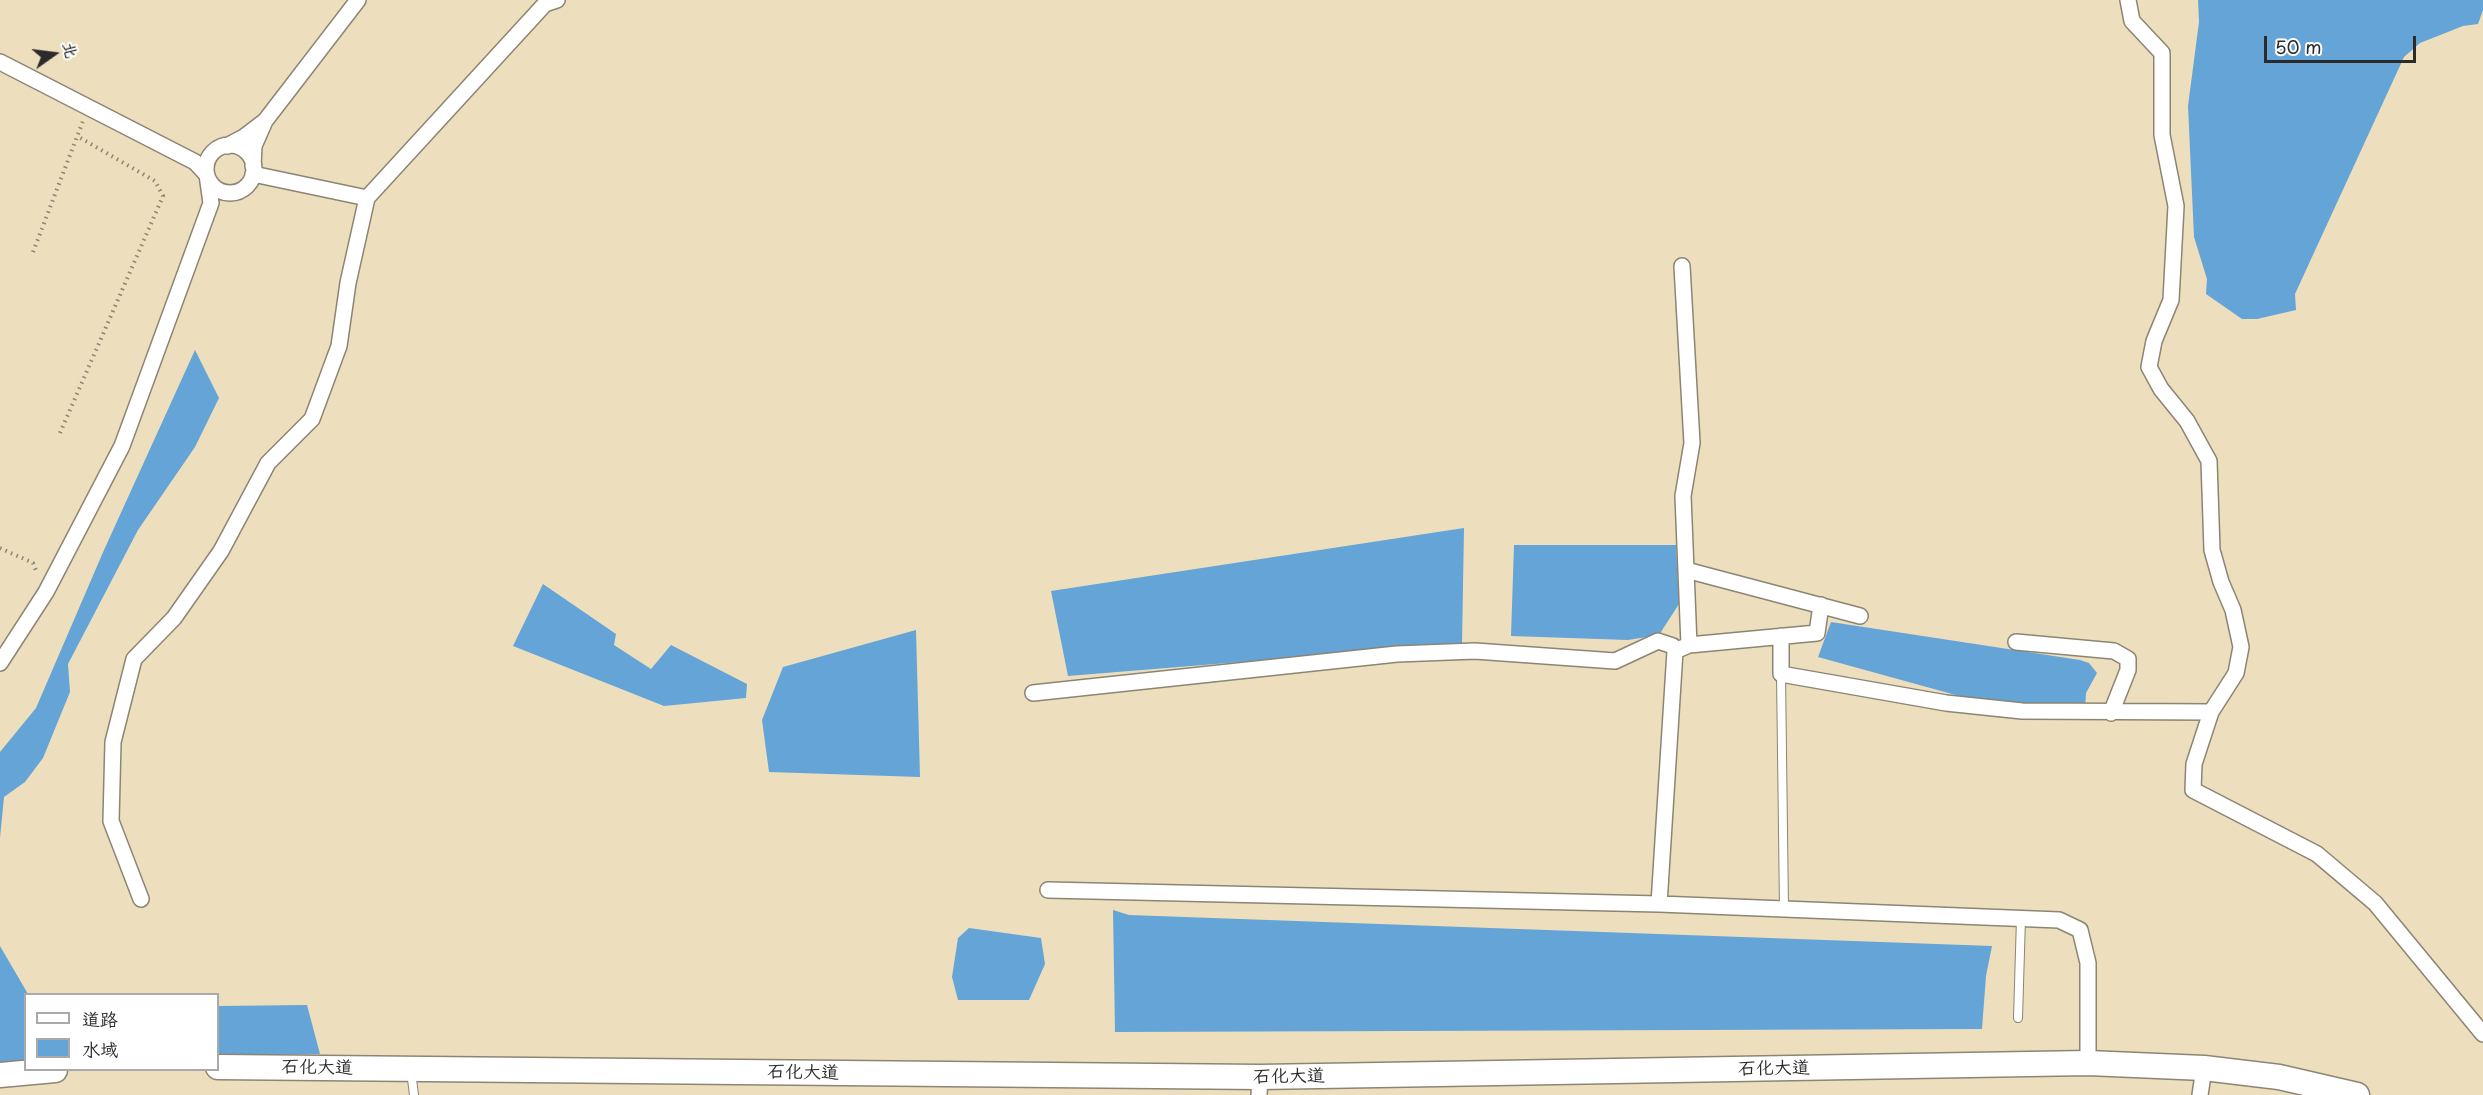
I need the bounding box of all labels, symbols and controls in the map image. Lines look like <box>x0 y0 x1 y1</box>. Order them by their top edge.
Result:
north arrow <box>24 24 84 84</box>
scale bar <box>2267 24 2418 62</box>
text: 50 m <box>2275 33 2322 60</box>
text: 北 <box>58 39 85 60</box>
legend <box>24 993 219 1071</box>
text: 道路 <box>82 1005 118 1032</box>
text: 水域 <box>82 1035 118 1062</box>
street label: 石化大道 <box>281 1057 353 1079</box>
street label: 石化大道 <box>1738 1058 1810 1080</box>
street label: 石化大道 <box>767 1062 839 1084</box>
street label: 石化大道 <box>1253 1066 1325 1088</box>

